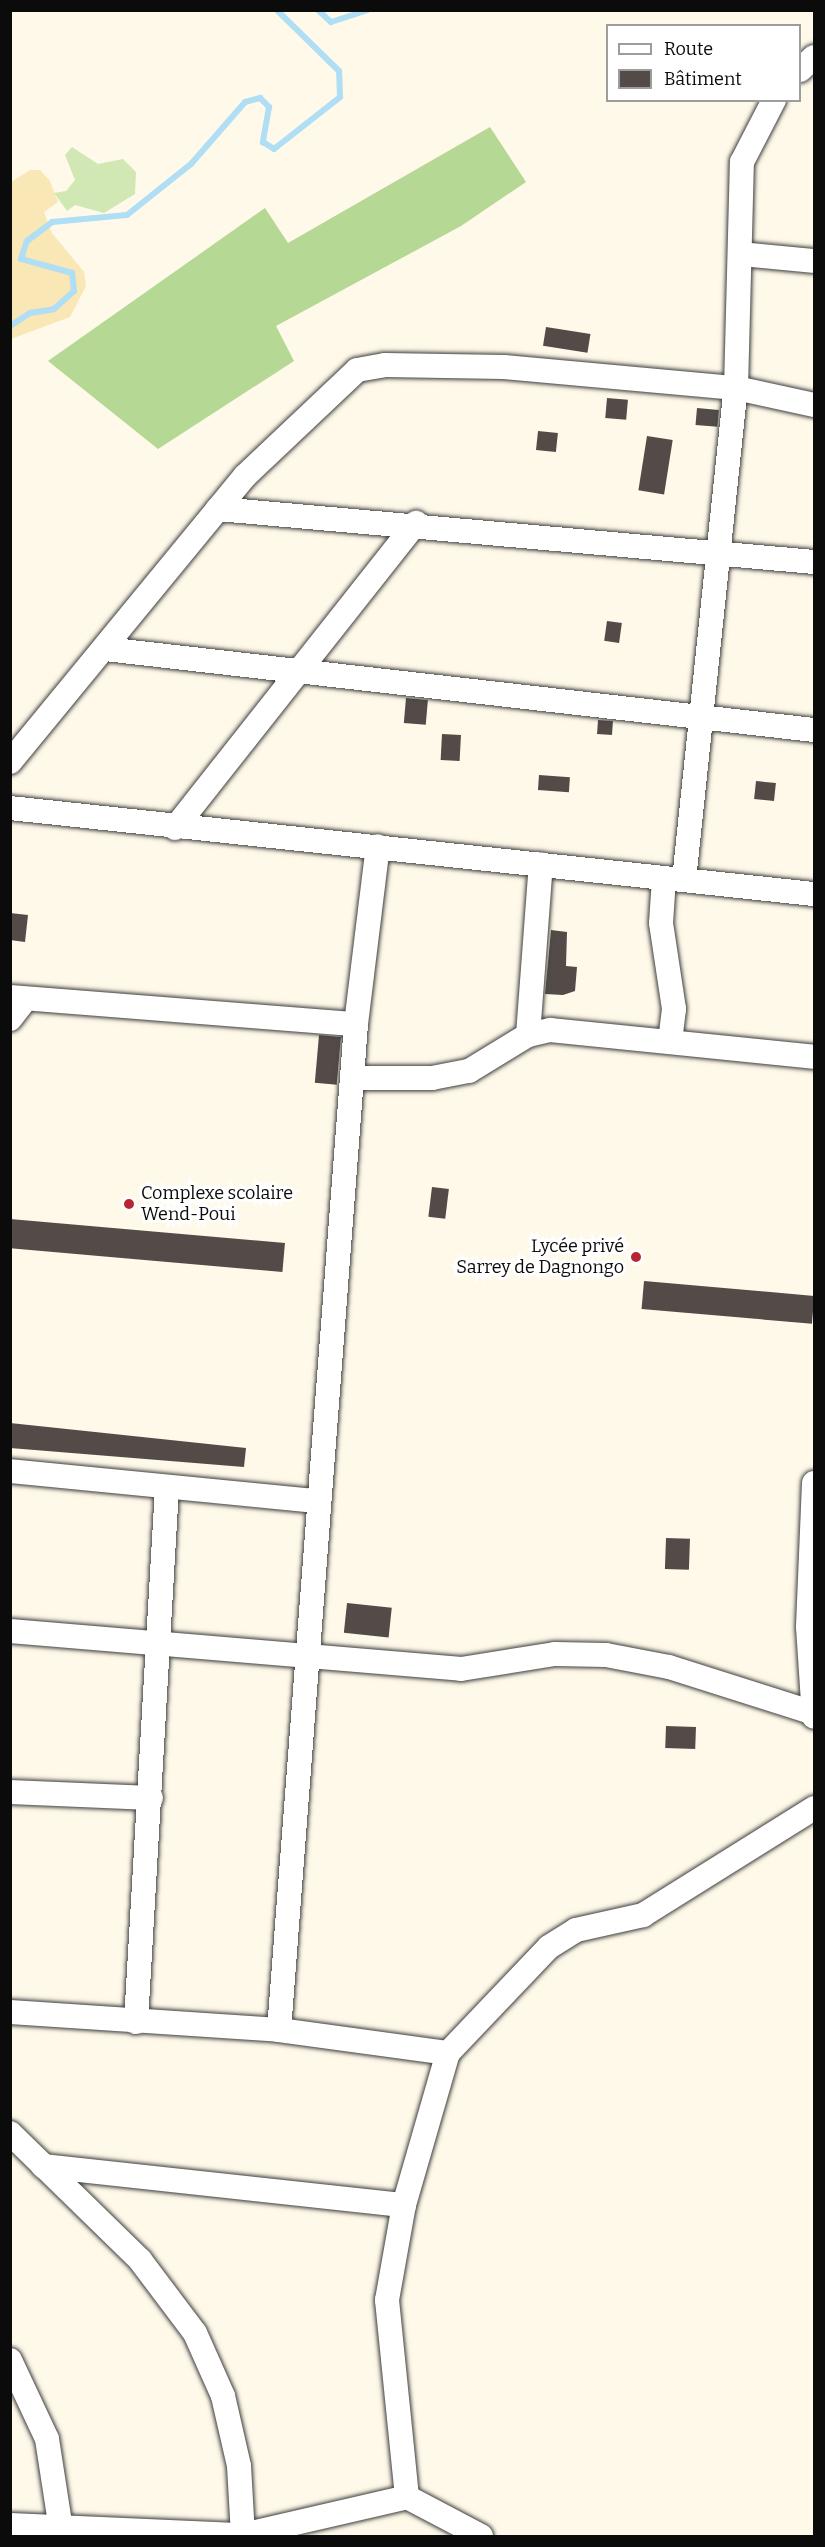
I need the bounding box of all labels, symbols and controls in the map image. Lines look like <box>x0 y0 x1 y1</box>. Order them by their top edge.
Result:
legend <box>606 24 801 102</box>
text: Route <box>664 38 713 60</box>
text: Bâtiment <box>664 68 742 90</box>
place label: Complexe scolaire Wend-Poui <box>141 1183 293 1226</box>
marker: Complexe scolaire Wend-Poui <box>122 1197 136 1211</box>
place label: Lycée privé Sarrey de Dagnongo <box>456 1236 624 1278</box>
marker: Lycée privé Sarrey de Dagnongo <box>629 1250 643 1264</box>

